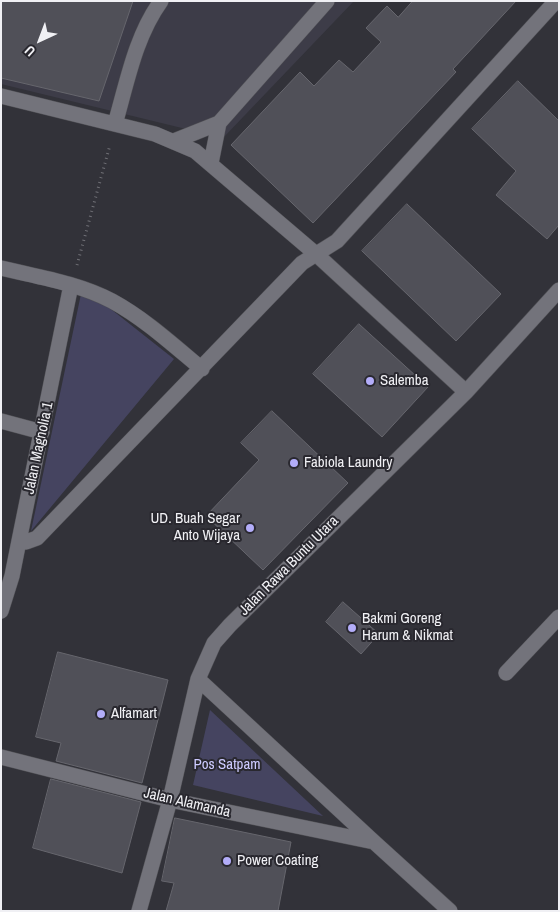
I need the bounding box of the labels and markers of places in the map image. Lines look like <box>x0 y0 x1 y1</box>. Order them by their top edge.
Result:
place label: Salemba <box>380 372 429 390</box>
marker: Salemba <box>364 375 376 387</box>
place label: Fabiola Laundry <box>304 454 392 472</box>
marker: Fabiola Laundry <box>288 457 300 469</box>
place label: UD. Buah Segar Anto Wijaya <box>150 510 240 545</box>
marker: UD. Buah Segar Anto Wijaya <box>244 522 256 534</box>
place label: Bakmi Goreng Harum & Nikmat <box>362 610 453 645</box>
marker: Bakmi Goreng Harum & Nikmat <box>346 622 358 634</box>
place label: Alfamart <box>111 705 157 723</box>
marker: Alfamart <box>95 708 107 720</box>
place label: Power Coating <box>237 852 318 870</box>
marker: Power Coating <box>221 855 233 867</box>

